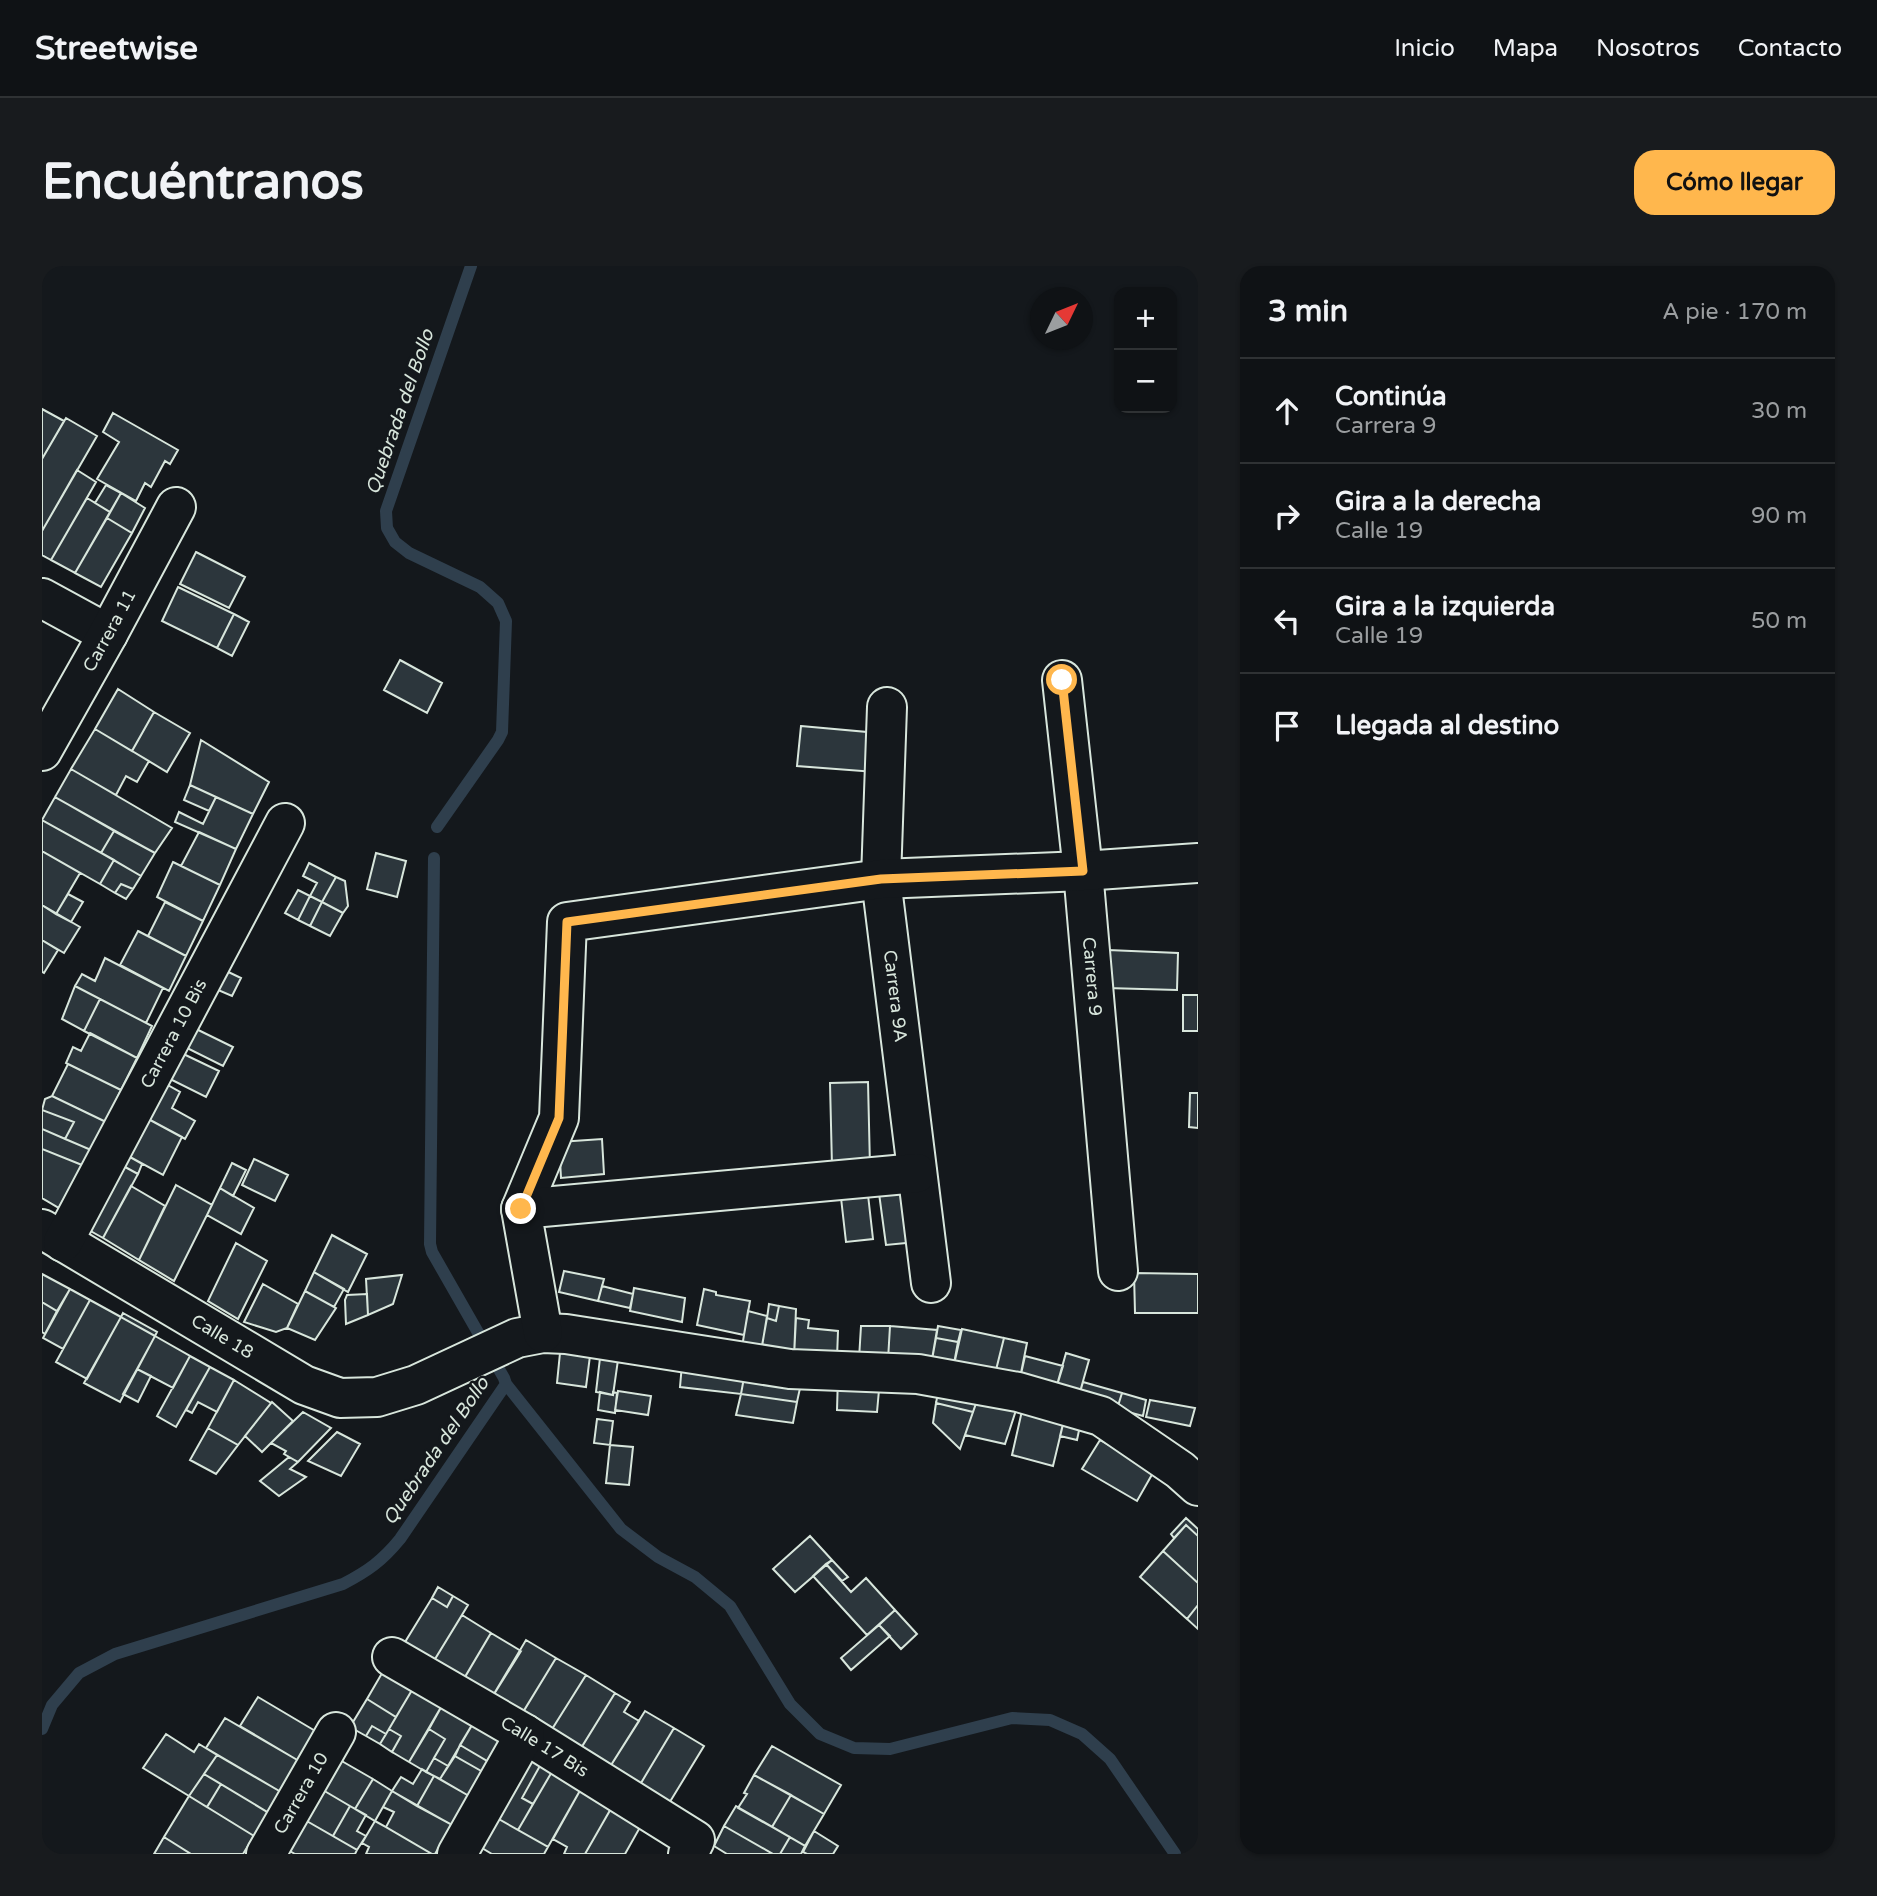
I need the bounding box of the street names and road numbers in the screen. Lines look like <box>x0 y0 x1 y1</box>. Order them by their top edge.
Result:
street label: Carrera 11 <box>78 586 141 676</box>
street label: Carrera 9 <box>1078 936 1107 1017</box>
street label: Carrera 9A <box>879 949 912 1043</box>
street label: Carrera 10 Bis <box>135 975 212 1092</box>
street label: Calle 18 <box>187 1309 258 1364</box>
street label: Calle 17 Bis <box>497 1711 593 1782</box>
street label: Carrera 10 <box>269 1748 333 1838</box>

